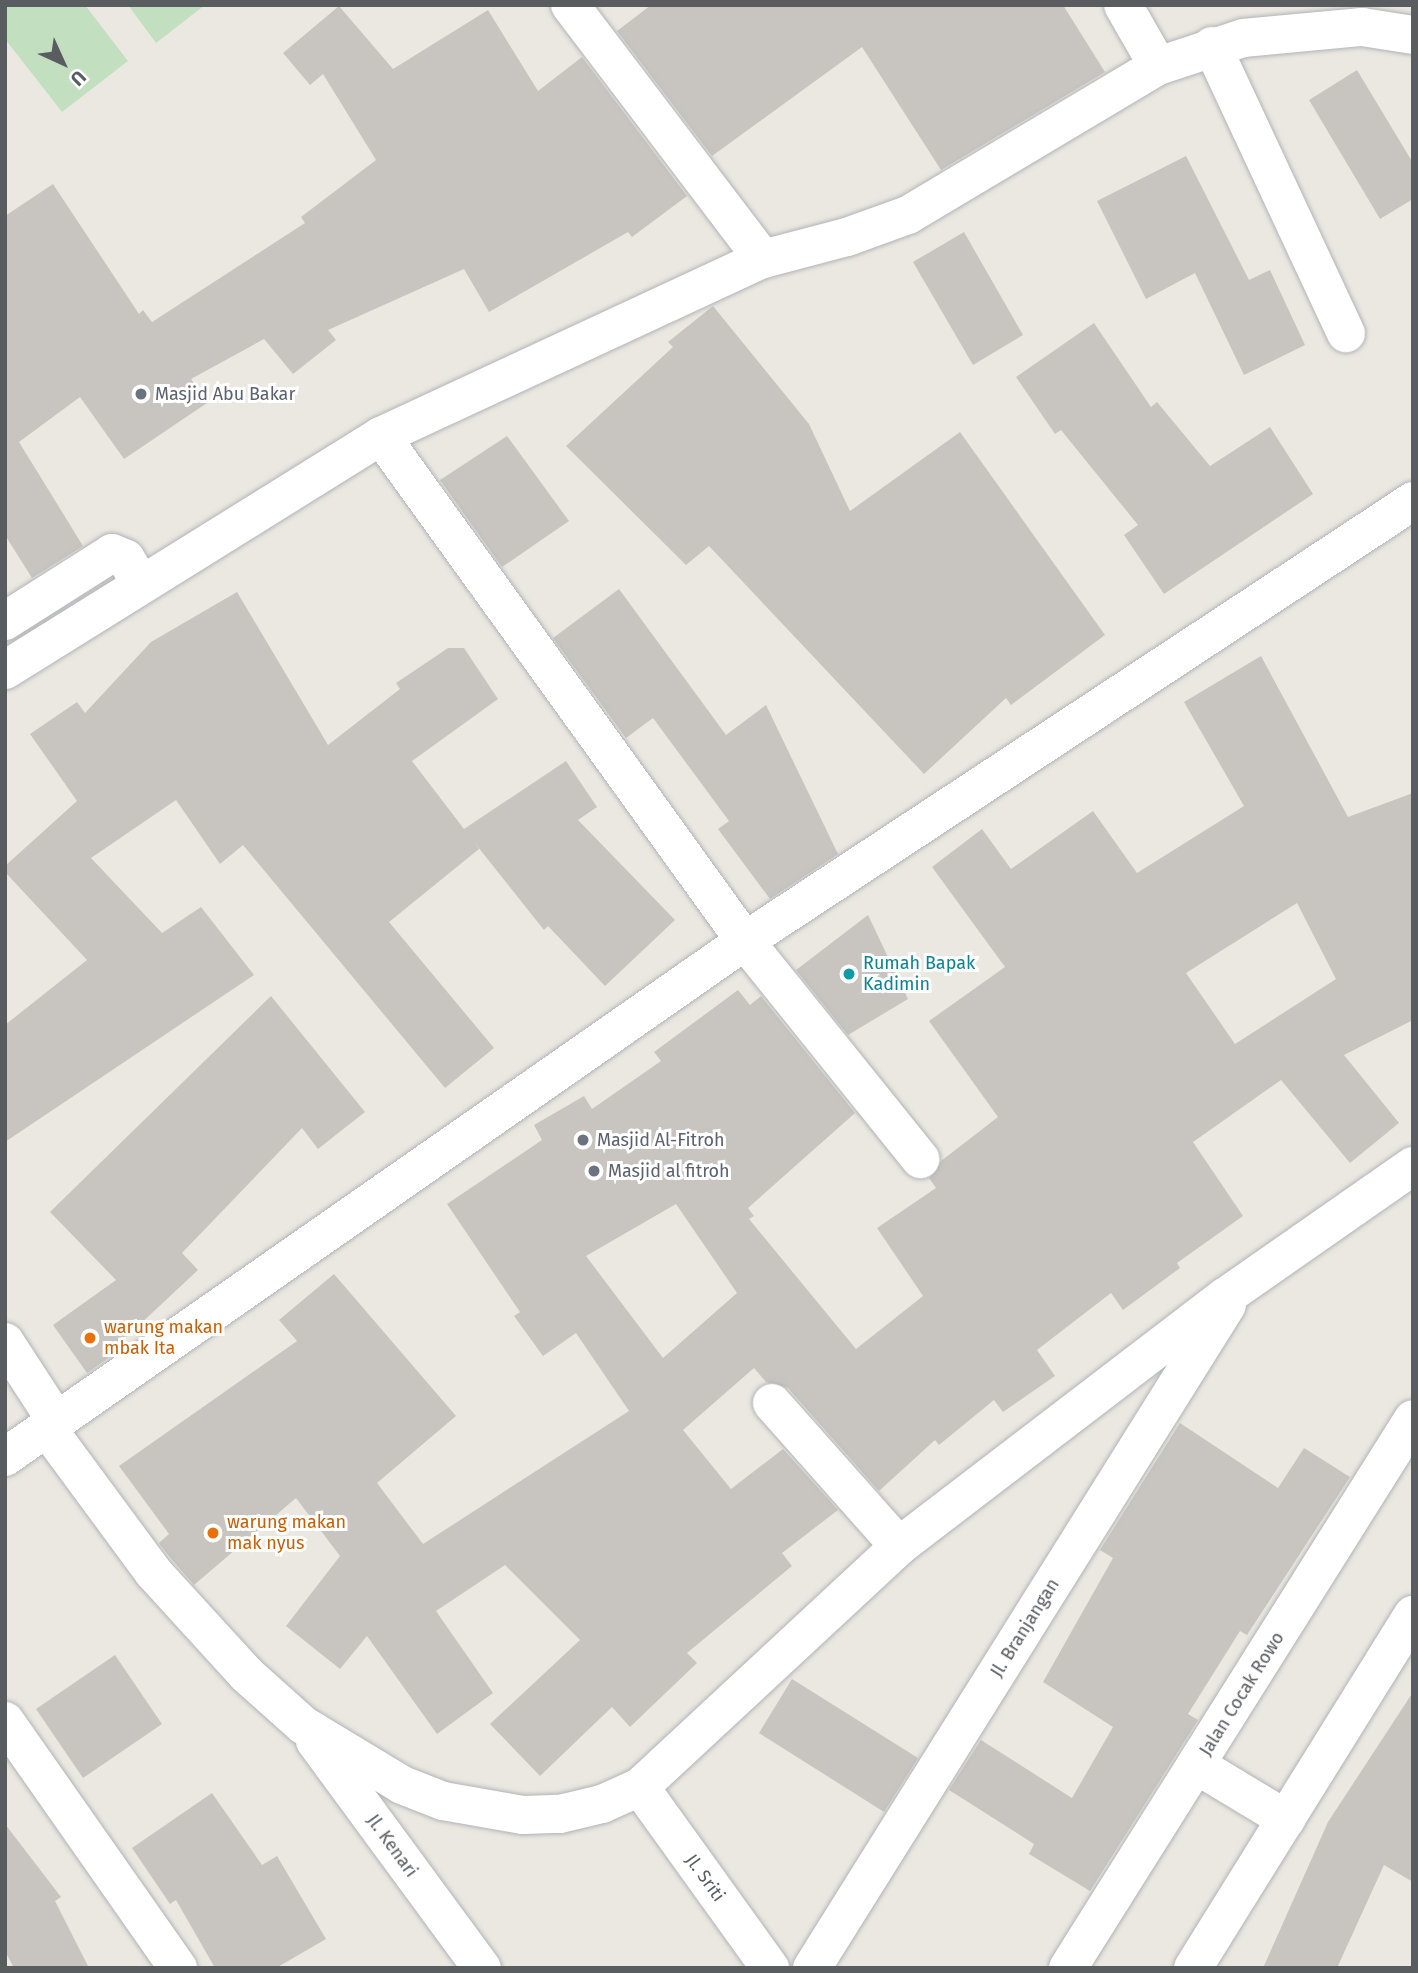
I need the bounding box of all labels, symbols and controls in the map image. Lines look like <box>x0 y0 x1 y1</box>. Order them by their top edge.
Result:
north arrow <box>28 28 98 98</box>
text: U <box>66 66 91 91</box>
place label: Masjid Abu Bakar <box>155 383 295 405</box>
marker: Masjid Abu Bakar <box>133 386 149 402</box>
place label: Rumah Bapak Kadimin <box>863 953 975 996</box>
marker: Rumah Bapak Kadimin <box>841 966 857 982</box>
place label: Masjid Al-Fitroh <box>597 1129 725 1151</box>
marker: Masjid Al-Fitroh <box>575 1132 591 1148</box>
place label: Masjid al fitroh <box>608 1160 730 1182</box>
marker: Masjid al fitroh <box>586 1163 602 1179</box>
place label: warung makan mbak Ita <box>104 1317 223 1360</box>
marker: warung makan mbak Ita <box>82 1330 98 1346</box>
place label: warung makan mak nyus <box>227 1512 346 1554</box>
marker: warung makan mak nyus <box>205 1525 221 1541</box>
street label: Jl. Branjangan <box>986 1575 1064 1681</box>
street label: Jalan Cocak Rowo <box>1195 1628 1289 1760</box>
street label: Jl. Kenari <box>362 1810 422 1882</box>
street label: Jl. Sriti <box>681 1850 729 1906</box>

